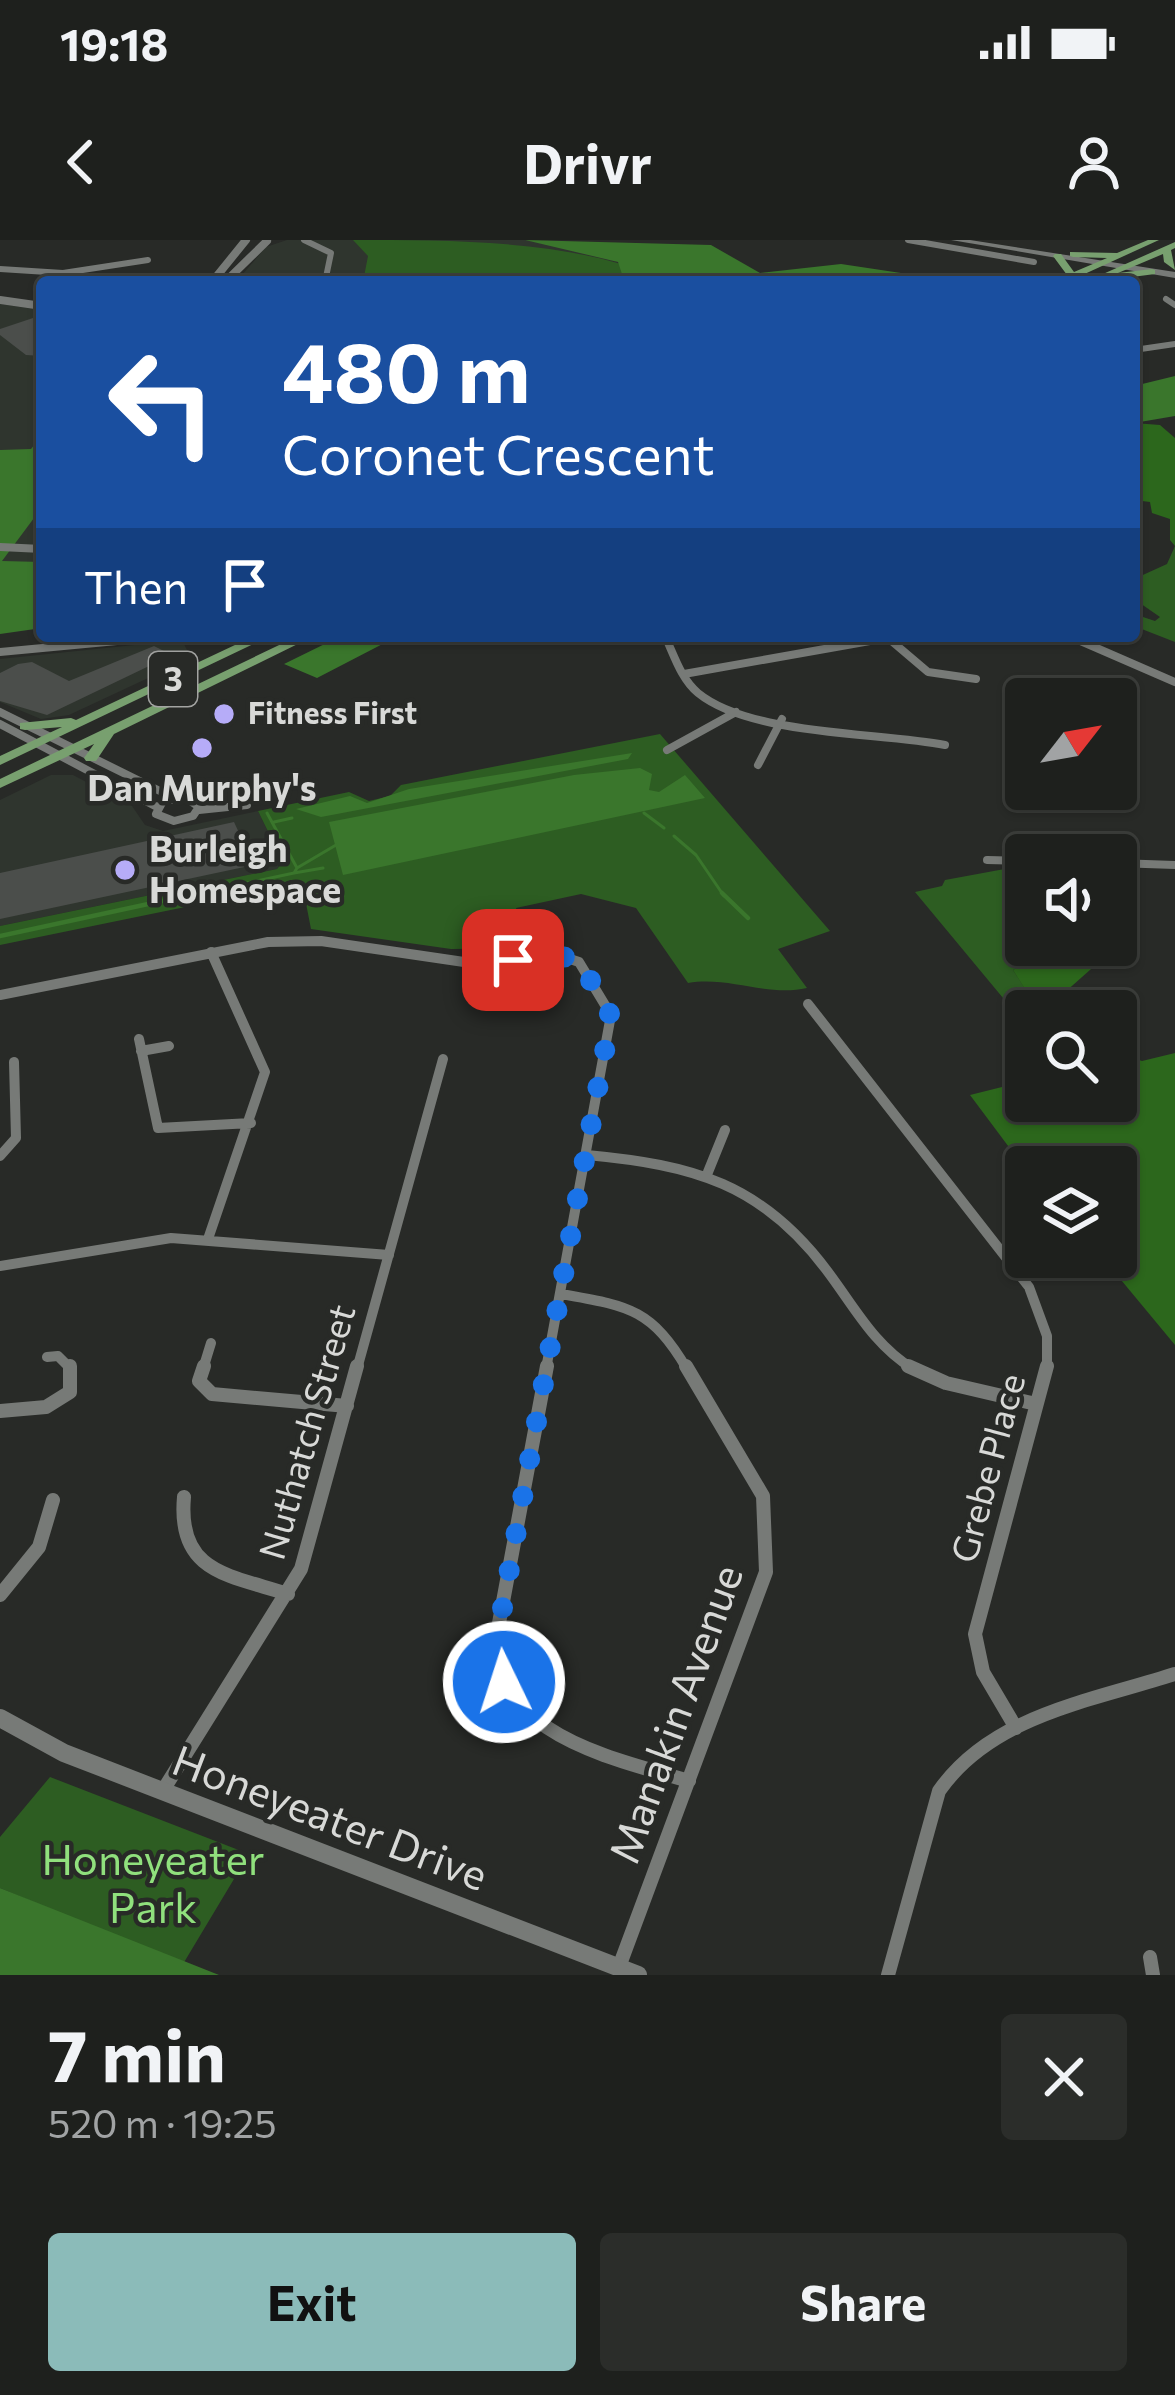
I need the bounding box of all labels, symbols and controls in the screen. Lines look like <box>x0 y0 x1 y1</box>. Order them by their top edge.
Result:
text: 19:18 <box>60 15 168 70</box>
icon: back <box>48 129 114 195</box>
text: Drivr <box>523 129 652 195</box>
icon: person <box>1061 129 1127 195</box>
text: 480 m <box>282 318 531 420</box>
icon: left <box>84 324 240 480</box>
text: Coronet Crescent <box>282 420 715 486</box>
icon: arrive <box>212 552 278 618</box>
text: Then <box>84 558 188 613</box>
road number: 3 <box>149 652 197 706</box>
north arrow <box>1005 678 1137 810</box>
map controls <box>1005 678 1137 1278</box>
place label: Fitness First <box>248 693 417 730</box>
marker: Fitness First <box>211 701 237 727</box>
marker: Dan Murphy's <box>189 735 215 761</box>
place label: Dan Murphy's <box>87 764 317 808</box>
place label: Burleigh Homespace <box>149 825 341 910</box>
button: sound <box>1005 834 1137 966</box>
marker: Burleigh Homespace <box>112 857 138 883</box>
pin <box>462 909 564 1011</box>
icon: arrive <box>480 927 546 993</box>
button: search <box>1005 990 1137 1122</box>
button: layers <box>1005 1146 1137 1278</box>
street label: Nuthatch Street <box>248 1299 362 1564</box>
street label: Grebe Place <box>940 1368 1032 1567</box>
street label: Manakin Avenue <box>596 1557 752 1869</box>
position arrow <box>441 1619 567 1745</box>
street label: Honeyeater Drive <box>166 1732 495 1900</box>
park label: Honeyeater Park <box>41 1832 265 1932</box>
text: 7 min <box>48 2009 226 2097</box>
button: close <box>1001 2014 1127 2140</box>
text: 520 m · 19:25 <box>48 2098 277 2146</box>
button: Exit <box>48 2233 576 2371</box>
button: Share <box>600 2233 1127 2371</box>

